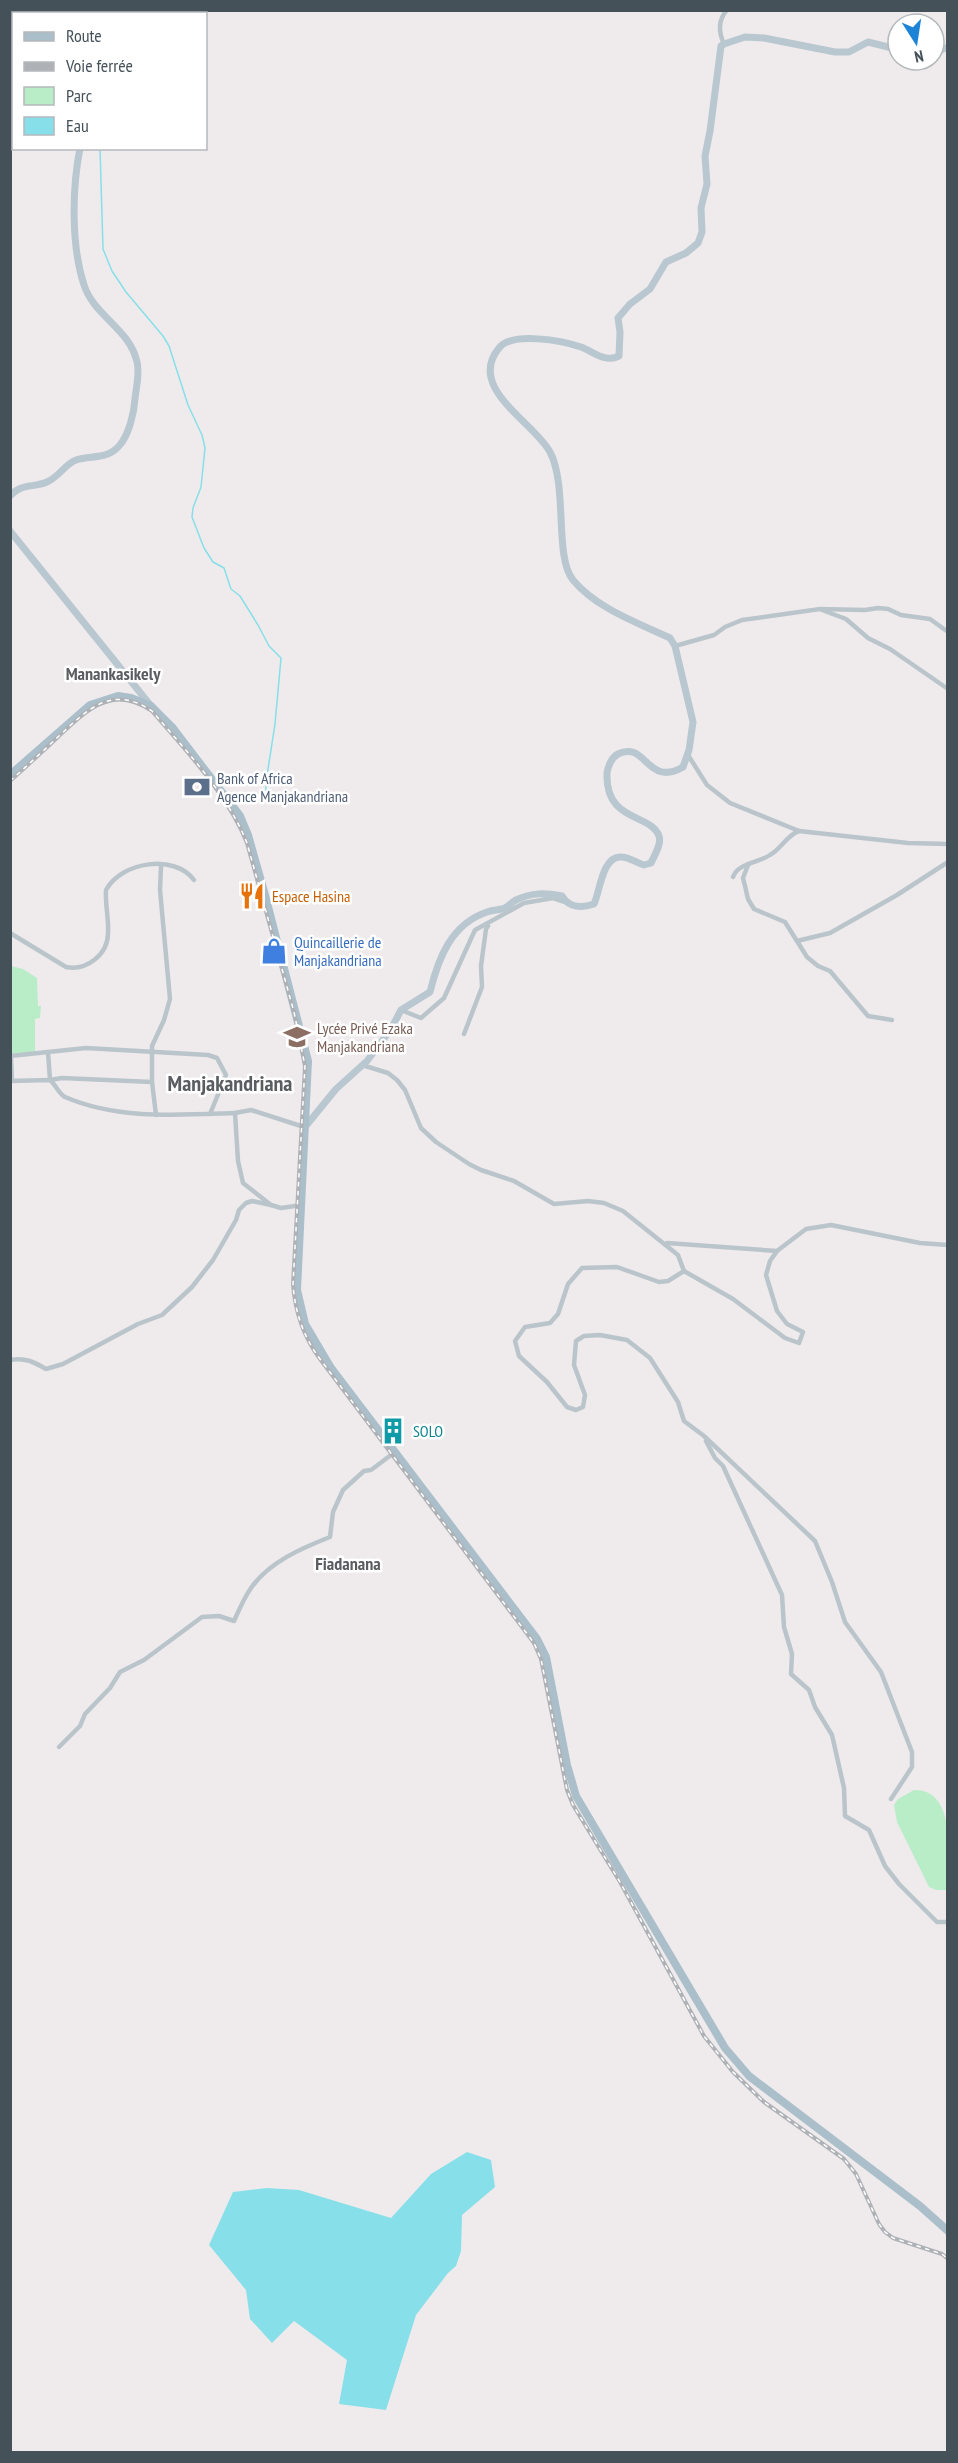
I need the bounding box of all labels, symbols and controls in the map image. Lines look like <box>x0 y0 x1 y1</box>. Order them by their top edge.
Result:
legend <box>12 12 207 150</box>
north arrow <box>886 12 946 72</box>
text: Route <box>66 24 102 47</box>
text: N <box>913 46 925 67</box>
text: Voie ferrée <box>65 54 133 77</box>
text: Parc <box>66 84 93 107</box>
text: Eau <box>66 114 89 137</box>
district label: Manankasikely <box>66 662 161 685</box>
place label: Bank of Africa Agence Manjakandriana <box>217 768 348 806</box>
bank icon: Bank of Africa Agence Manjakandriana <box>182 772 212 802</box>
restaurant icon: Espace Hasina <box>237 881 267 911</box>
place label: Espace Hasina <box>272 886 350 906</box>
place label: Quincaillerie de Manjakandriana <box>294 932 382 970</box>
shop icon: Quincaillerie de Manjakandriana <box>259 936 289 966</box>
place label: Lycée Privé Ezaka Manjakandriana <box>317 1018 413 1056</box>
school or university icon: Lycée Privé Ezaka Manjakandriana <box>282 1022 312 1052</box>
district label: Manjakandriana <box>168 1069 292 1097</box>
building icon: SOLO <box>378 1416 408 1446</box>
place label: SOLO <box>413 1421 443 1441</box>
district label: Fiadanana <box>315 1552 381 1575</box>

